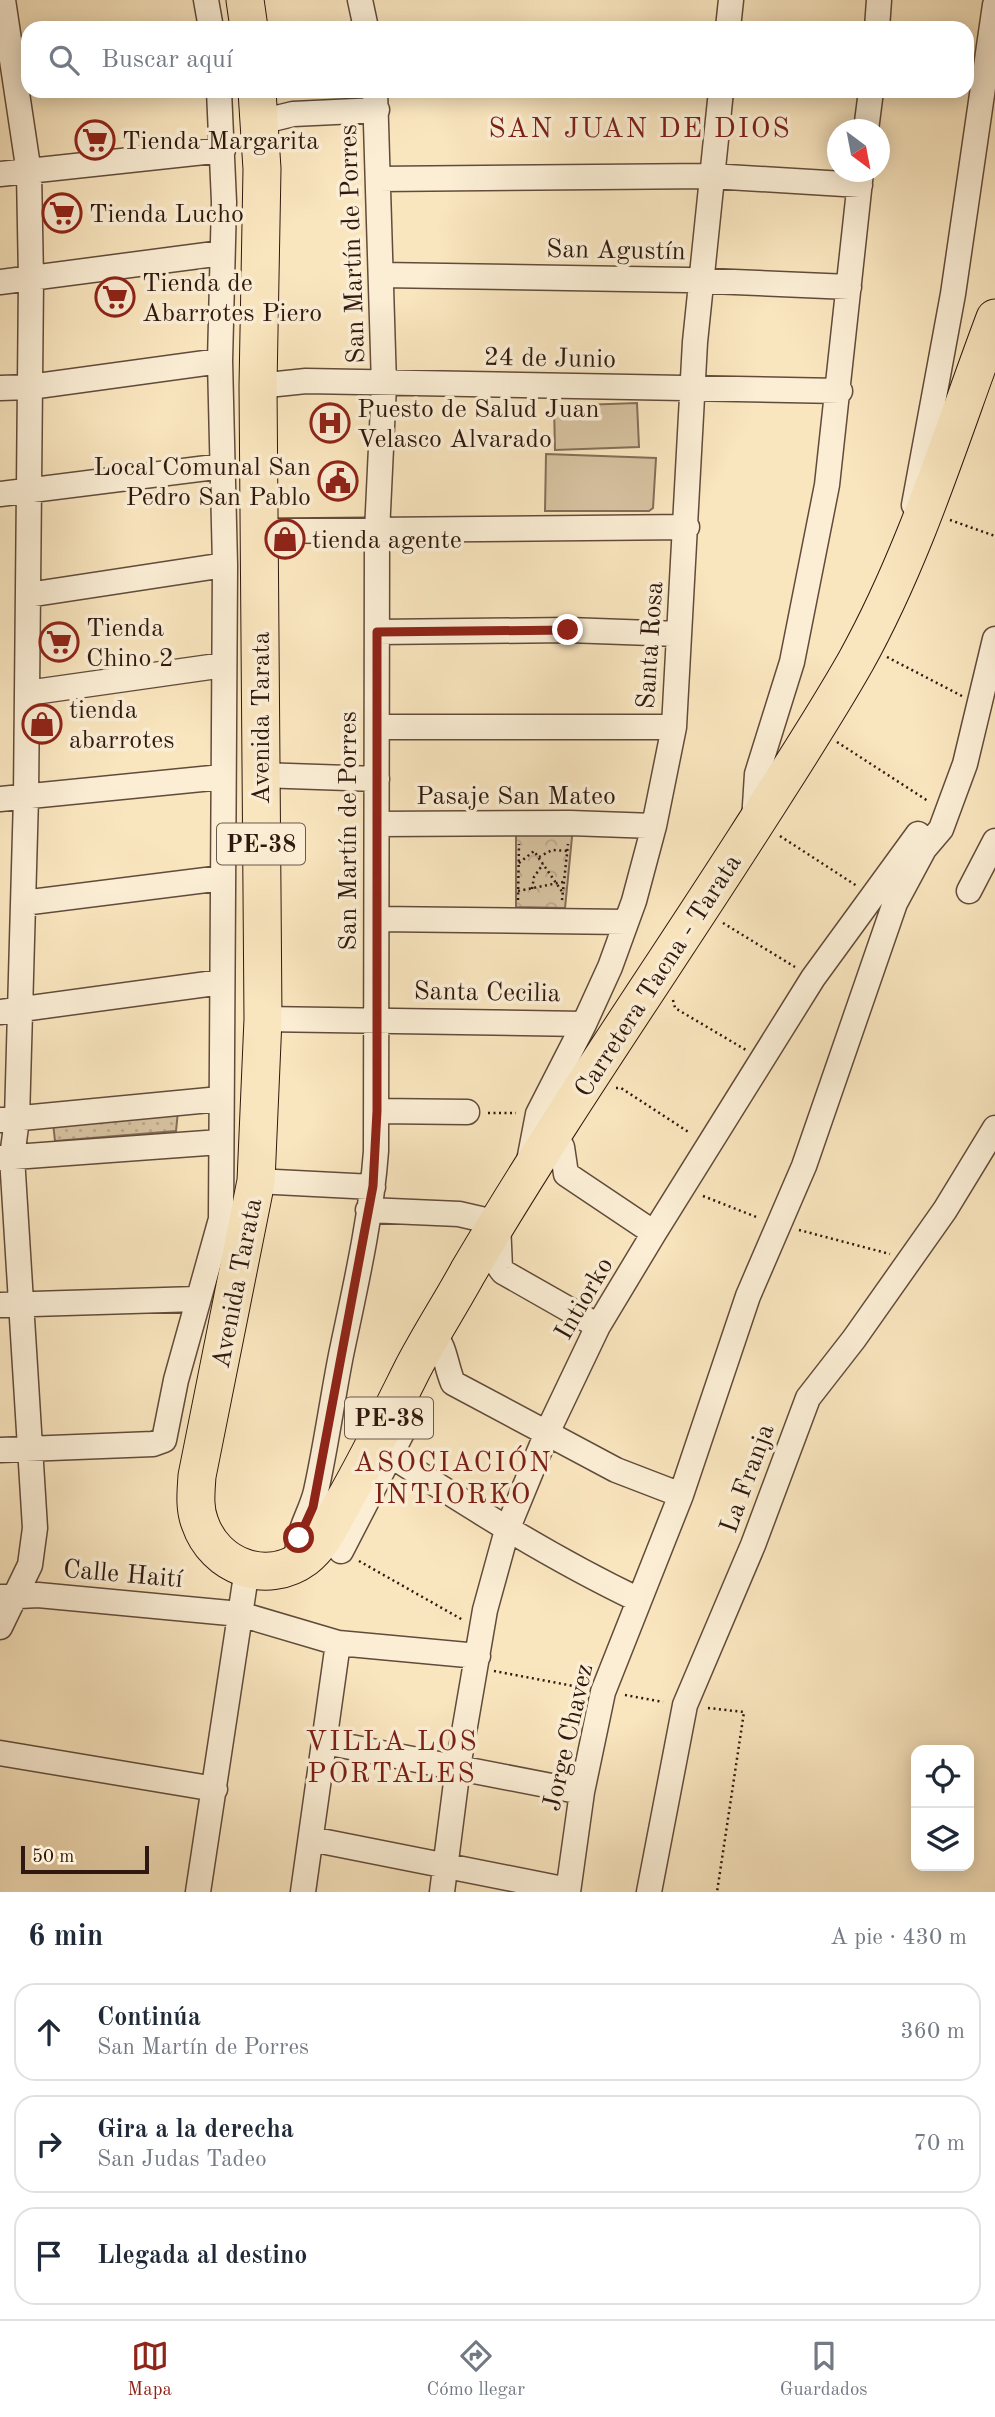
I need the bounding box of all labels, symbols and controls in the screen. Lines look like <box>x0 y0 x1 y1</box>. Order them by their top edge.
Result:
search box <box>21 21 974 98</box>
icon: search <box>45 41 83 79</box>
text: Buscar aquí <box>101 47 233 73</box>
district label: SAN JUAN DE DIOS <box>488 116 792 144</box>
supermarket icon: Tienda Margarita <box>74 119 116 161</box>
north arrow <box>827 119 890 182</box>
street label: San Martín de Porres <box>336 124 370 364</box>
place label: Tienda Margarita <box>122 129 319 155</box>
supermarket icon: Tienda Lucho <box>41 192 83 234</box>
place label: Tienda Lucho <box>89 202 244 228</box>
street label: San Agustín <box>546 237 686 265</box>
place label: Tienda de Abarrotes Piero <box>142 271 322 327</box>
supermarket icon: Tienda de Abarrotes Piero <box>94 276 136 318</box>
street label: 24 de Junio <box>484 345 616 373</box>
place label: Puesto de Salud Juan Velasco Alvarado <box>357 397 599 453</box>
hospital icon: Puesto de Salud Juan Velasco Alvarado <box>309 402 351 444</box>
place label: Local Comunal San Pedro San Pablo <box>93 455 311 511</box>
public building icon: Local Comunal San Pedro San Pablo <box>317 460 359 502</box>
shop icon: tienda agente <box>264 518 306 560</box>
place label: tienda agente <box>312 528 462 554</box>
street label: Santa Rosa <box>634 580 668 710</box>
route end <box>552 614 583 645</box>
place label: Tienda Chino 2 <box>86 616 174 672</box>
supermarket icon: Tienda Chino 2 <box>38 621 80 663</box>
street label: Avenida Tarata <box>249 631 275 804</box>
place label: tienda abarrotes <box>69 698 175 754</box>
shop icon: tienda abarrotes <box>21 703 63 745</box>
street label: San Martín de Porres <box>336 711 362 951</box>
street label: Pasaje San Mateo <box>416 784 616 810</box>
road number: PE-38 <box>217 824 305 864</box>
street label: Carretera Tacna - Tarata <box>571 850 747 1102</box>
street label: Santa Cecilia <box>413 979 561 1007</box>
street label: Avenida Tarata <box>209 1196 267 1371</box>
street label: Intiorko <box>551 1253 619 1345</box>
road number: PE-38 <box>345 1398 433 1438</box>
street label: La Franja <box>716 1421 780 1537</box>
district label: ASOCIACIÓN INTIORKO <box>353 1445 553 1510</box>
route start <box>283 1522 314 1553</box>
street label: Calle Haití <box>62 1557 185 1593</box>
street label: Jorge Chavez <box>539 1661 599 1814</box>
district label: VILLA LOS PORTALES <box>305 1729 479 1789</box>
map controls <box>911 1745 974 1871</box>
button: locate <box>911 1745 974 1808</box>
button: layers <box>911 1808 974 1871</box>
scale bar <box>21 1843 149 1875</box>
text: 50 m <box>32 1848 74 1867</box>
text: 6 min <box>28 1922 103 1952</box>
text: A pie · 430 m <box>830 1926 967 1949</box>
text: Continúa <box>97 2005 201 2031</box>
icon: ahead <box>30 2013 68 2051</box>
text: 360 m <box>900 2020 965 2043</box>
text: San Martín de Porres <box>97 2036 309 2059</box>
text: Gira a la derecha <box>97 2117 294 2143</box>
icon: right <box>30 2125 68 2163</box>
text: 70 m <box>914 2132 965 2155</box>
text: San Judas Tadeo <box>97 2148 267 2171</box>
icon: arrive <box>30 2237 68 2275</box>
text: Llegada al destino <box>97 2243 307 2269</box>
tab: Mapa <box>127 2337 172 2402</box>
tab: Cómo llegar <box>427 2337 525 2402</box>
tab: Guardados <box>780 2337 868 2402</box>

